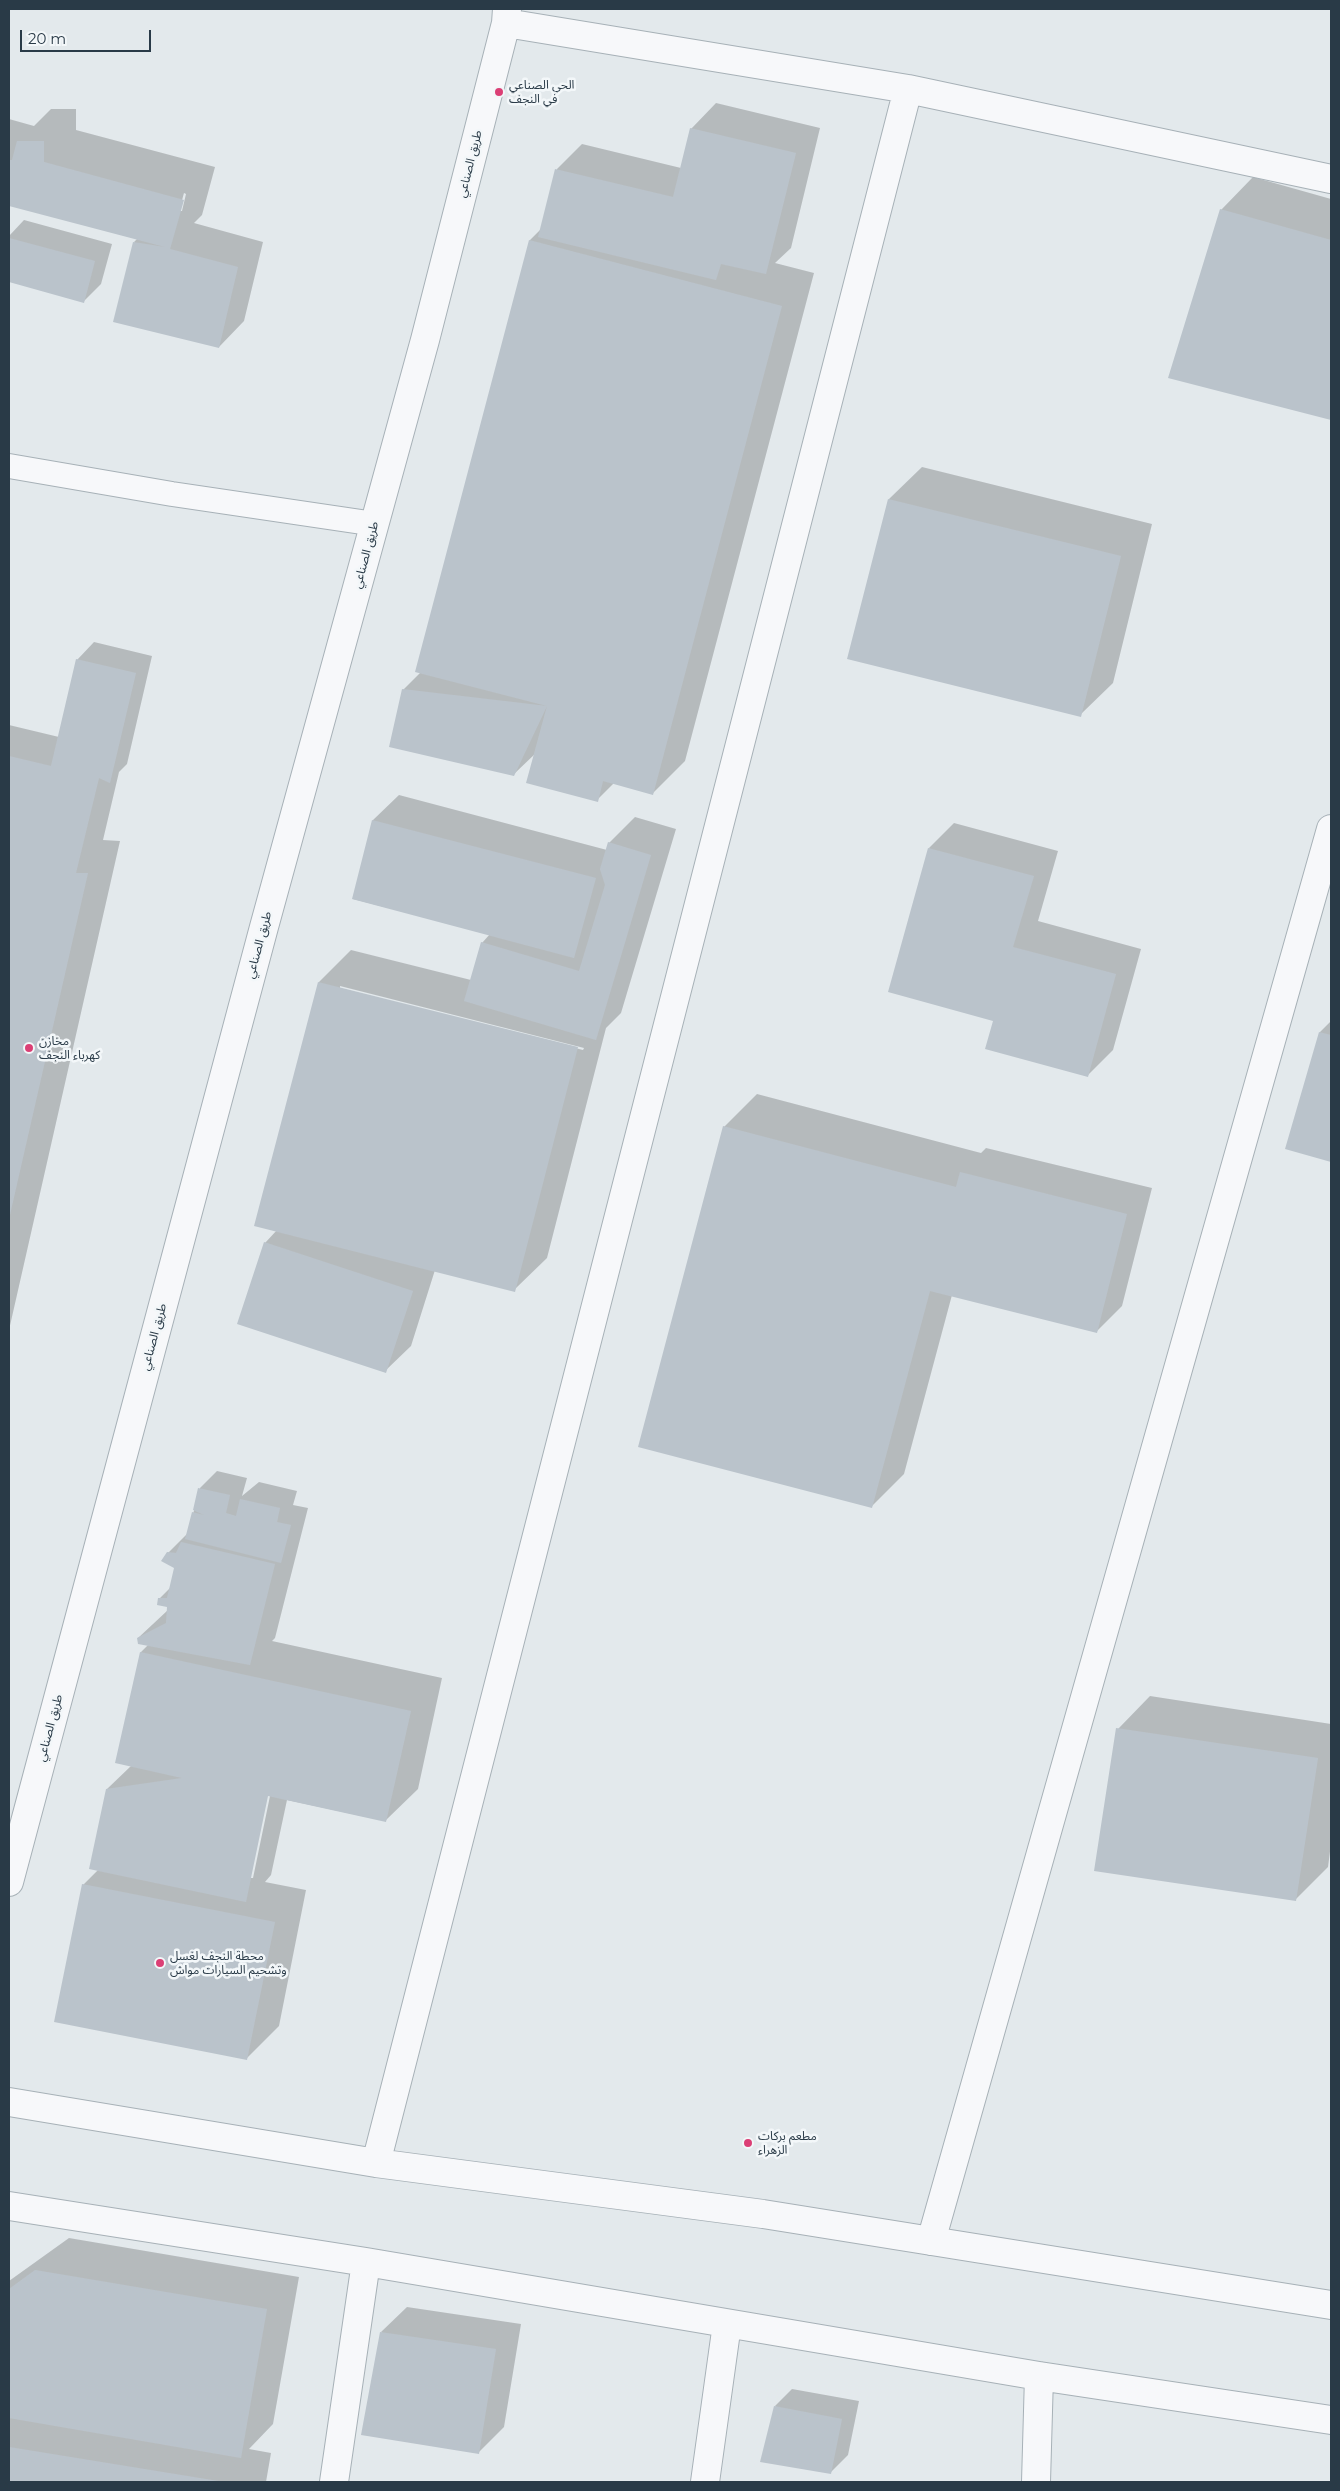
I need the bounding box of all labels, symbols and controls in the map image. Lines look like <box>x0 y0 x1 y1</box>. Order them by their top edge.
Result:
scale bar <box>22 20 154 52</box>
text: 20 m <box>28 29 66 48</box>
place label: الحي الصناعي في النجف <box>509 78 574 106</box>
marker: الحي الصناعي في النجف <box>493 86 505 98</box>
street label: طريق الصناعي <box>455 129 485 199</box>
street label: طريق الصناعي <box>350 520 382 590</box>
street label: طريق الصناعي <box>243 910 275 980</box>
place label: مخازن كهرباء النجف <box>39 1034 100 1062</box>
marker: مخازن كهرباء النجف <box>23 1042 35 1054</box>
street label: طريق الصناعي <box>138 1302 170 1372</box>
street label: طريق الصناعي <box>34 1693 66 1763</box>
place label: محطة النجف لغسل وتشحيم السيارات مواش <box>170 1949 287 1977</box>
marker: محطة النجف لغسل وتشحيم السيارات مواش <box>154 1957 166 1969</box>
place label: مطعم بركات الزهراء <box>758 2129 817 2157</box>
marker: مطعم بركات الزهراء <box>742 2137 754 2149</box>

